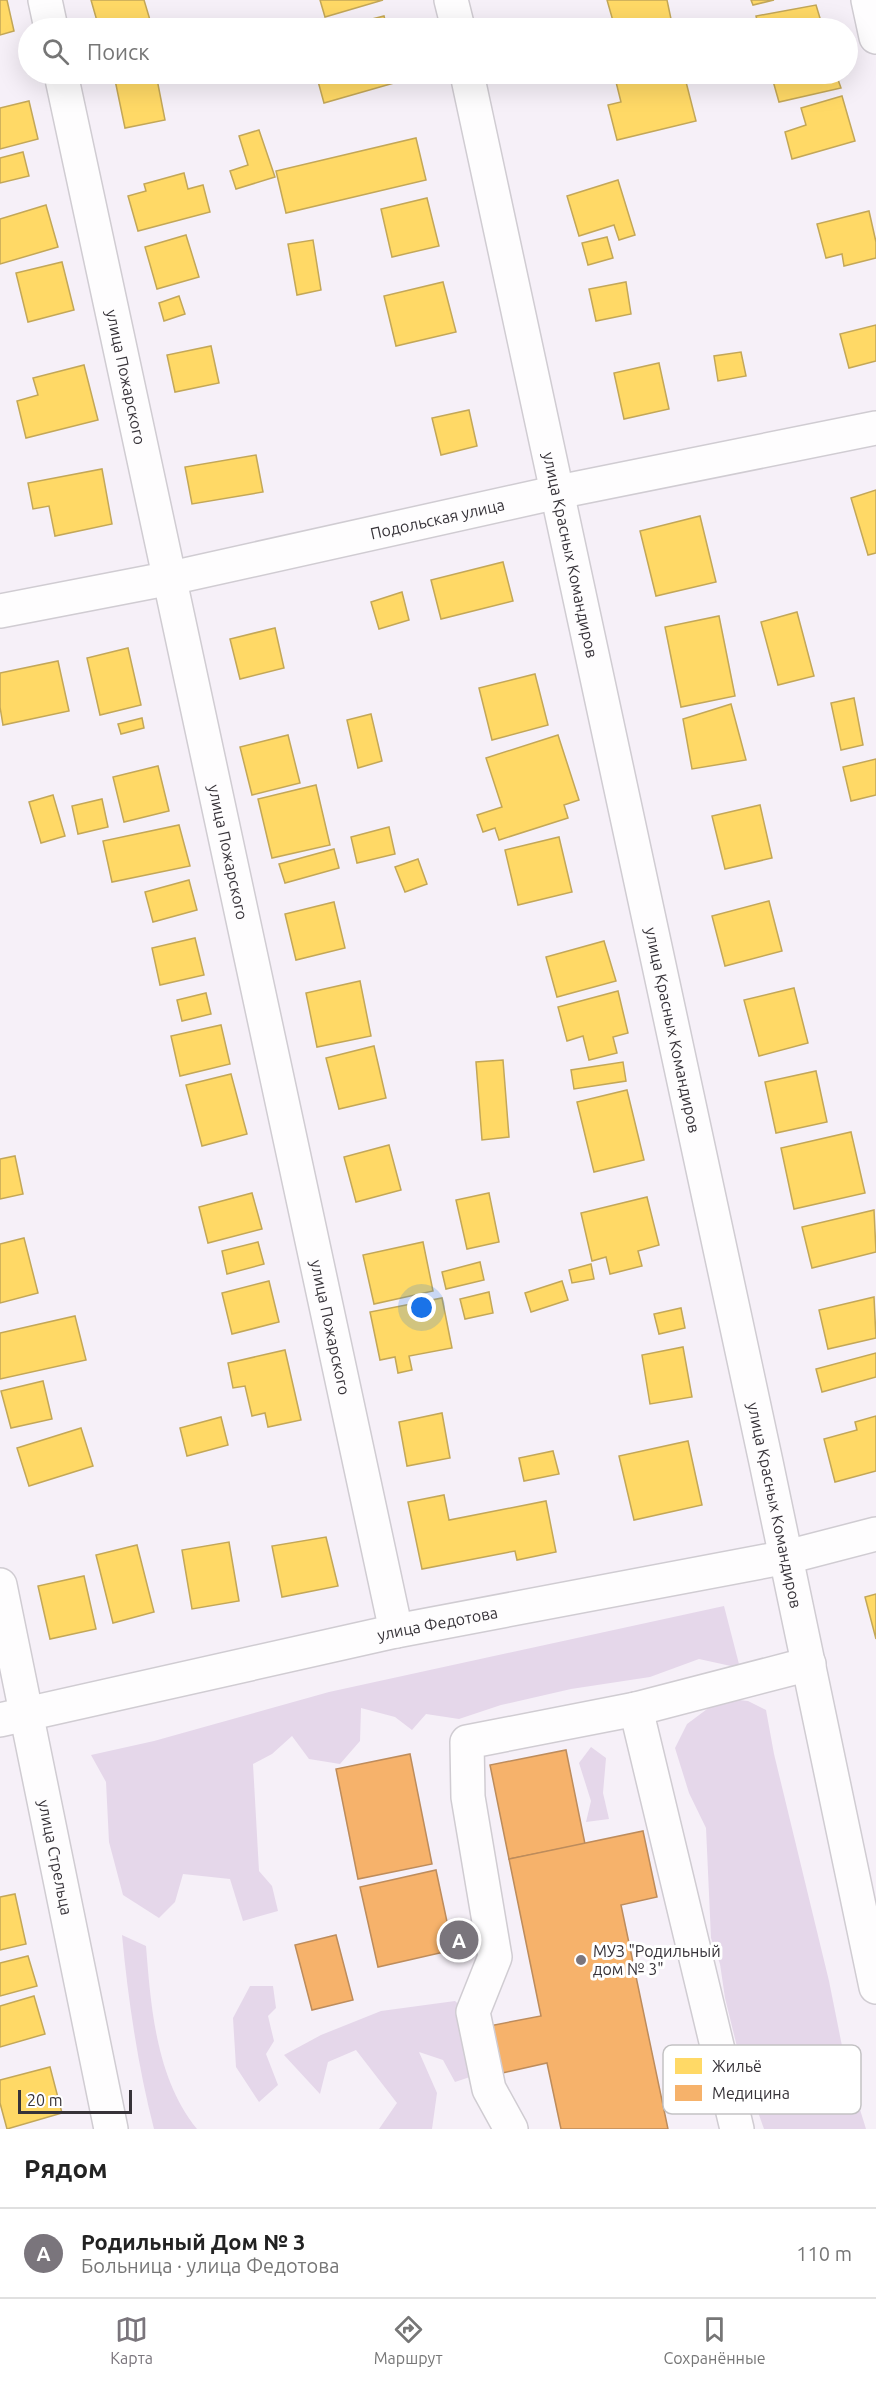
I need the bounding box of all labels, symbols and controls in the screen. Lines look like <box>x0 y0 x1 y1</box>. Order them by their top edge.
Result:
search box <box>18 18 858 84</box>
icon: search <box>39 35 72 68</box>
text: Поиск <box>87 39 150 64</box>
street label: улица Пожарского <box>103 308 149 446</box>
street label: улица Красных Командиров <box>540 450 602 660</box>
street label: Подольская улица <box>369 495 506 542</box>
street label: улица Пожарского <box>205 783 252 921</box>
street label: улица Красных Командиров <box>642 926 704 1135</box>
street label: улица Пожарского <box>307 1258 354 1397</box>
your location <box>407 1293 436 1322</box>
street label: улица Красных Командиров <box>744 1401 805 1610</box>
street label: улица Федотова <box>375 1603 499 1644</box>
street label: улица Стрельца <box>35 1798 76 1917</box>
pin: A <box>440 1918 478 1962</box>
place label: МУЗ "Родильный дом № 3" <box>593 1942 721 1978</box>
marker: МУЗ "Родильный дом № 3" <box>574 1953 588 1967</box>
legend <box>663 2045 861 2114</box>
text: Жильё <box>712 2057 762 2075</box>
text: Медицина <box>712 2084 790 2102</box>
scale bar <box>18 2087 132 2114</box>
text: 20 m <box>27 2091 63 2109</box>
text: Рядом <box>24 2154 108 2183</box>
text: Родильный Дом № 3 <box>81 2229 305 2254</box>
text: A <box>36 2242 51 2265</box>
text: 110 m <box>796 2242 852 2265</box>
text: Больница · улица Федотова <box>81 2254 339 2277</box>
tab: Карта <box>110 2313 153 2367</box>
tab: Маршрут <box>374 2313 443 2367</box>
tab: Сохранённые <box>663 2313 766 2367</box>

